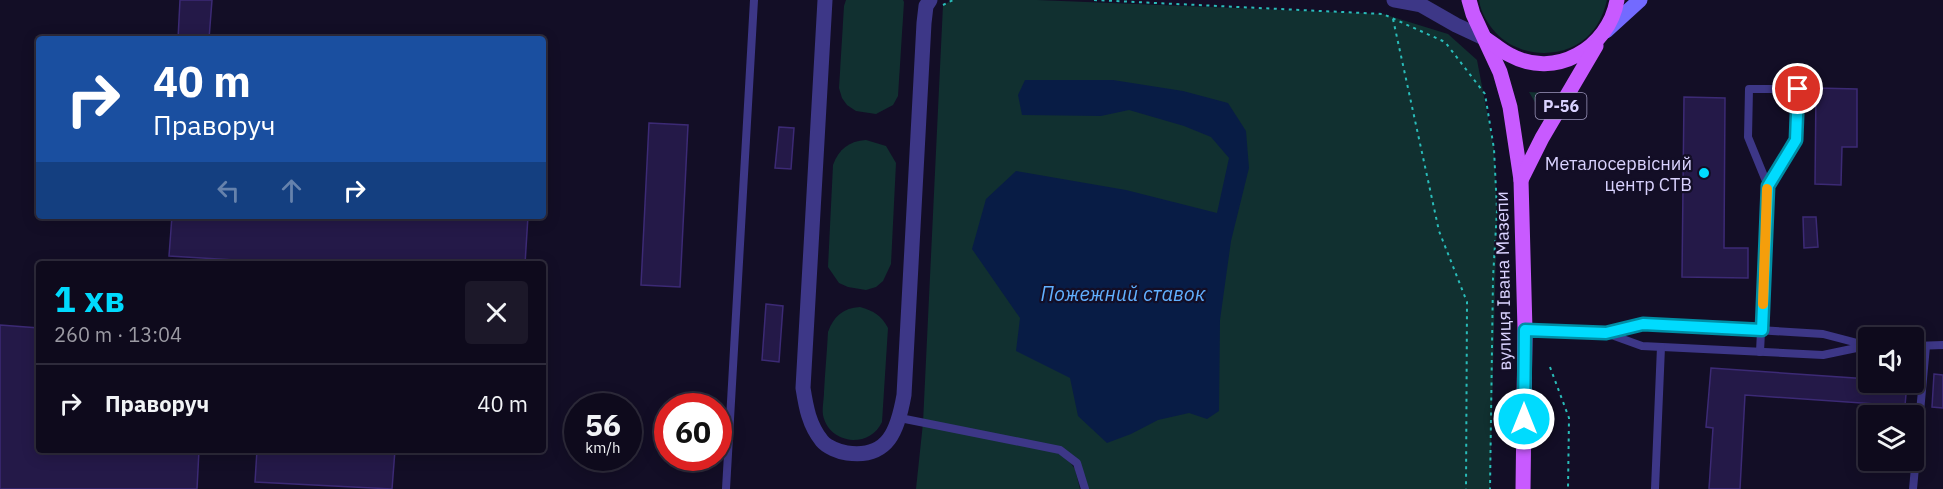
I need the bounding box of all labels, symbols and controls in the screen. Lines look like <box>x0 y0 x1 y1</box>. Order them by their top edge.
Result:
text: 40 m <box>153 54 251 109</box>
icon: right <box>54 60 132 138</box>
pin <box>1772 63 1823 114</box>
icon: arrive <box>1781 72 1814 105</box>
road number: Р-56 <box>1536 93 1586 119</box>
text: Праворуч <box>153 107 276 142</box>
place label: Металосервісний центр СТВ <box>1545 152 1692 196</box>
marker: Металосервісний центр СТВ <box>1697 166 1711 180</box>
icon: left <box>212 174 245 207</box>
icon: ahead <box>275 174 308 207</box>
icon: right <box>338 174 371 207</box>
street label: вулиця Івана Мазепи <box>1490 191 1516 371</box>
text: 1 хв <box>54 275 125 322</box>
water label: Пожежний ставок <box>1041 280 1206 307</box>
button: close <box>465 281 528 344</box>
text: 260 m · 13:04 <box>54 321 182 348</box>
map controls <box>1858 327 1924 471</box>
button: sound <box>1858 327 1924 393</box>
icon: right <box>54 387 87 420</box>
position arrow <box>1492 387 1556 451</box>
text: Праворуч <box>105 389 209 418</box>
text: 40 m <box>477 389 528 418</box>
speed limit sign: 60 <box>654 393 732 471</box>
text: 56 <box>585 405 621 444</box>
button: layers <box>1858 405 1924 471</box>
text: km/h <box>585 438 621 457</box>

